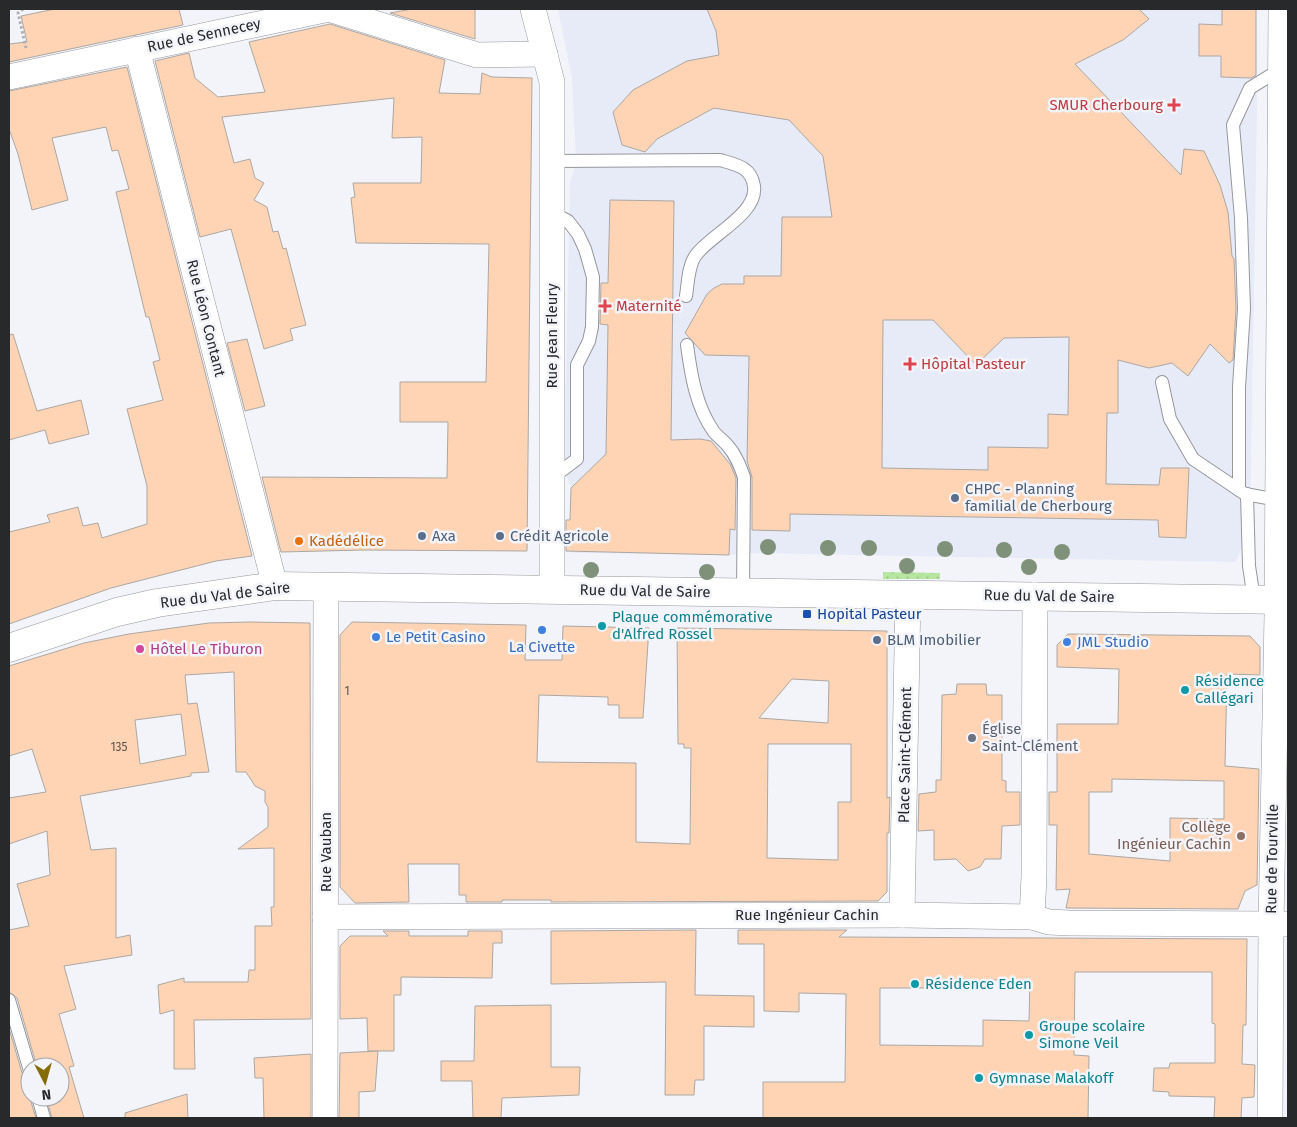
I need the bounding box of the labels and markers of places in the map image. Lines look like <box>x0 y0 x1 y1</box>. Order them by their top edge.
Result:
place label: SMUR Cherbourg <box>1050 96 1163 114</box>
marker: SMUR Cherbourg <box>1167 98 1181 112</box>
place label: Maternité <box>616 297 681 315</box>
marker: Maternité <box>598 299 612 313</box>
place label: Hôpital Pasteur <box>921 355 1026 373</box>
marker: Hôpital Pasteur <box>903 357 917 371</box>
place label: CHPC - Planning familial de Cherbourg <box>965 480 1112 515</box>
marker: CHPC - Planning familial de Cherbourg <box>949 492 961 504</box>
place label: Axa <box>432 527 456 545</box>
place label: Crédit Agricole <box>510 527 609 545</box>
marker: Axa <box>416 530 428 542</box>
marker: Crédit Agricole <box>494 530 506 542</box>
place label: Kadédélice <box>309 532 384 550</box>
marker: Kadédélice <box>293 535 305 547</box>
place label: Hopital Pasteur <box>817 605 922 623</box>
place label: Plaque commémorative d'Alfred Rossel <box>612 608 773 643</box>
marker: Hopital Pasteur <box>801 608 813 620</box>
marker: Plaque commémorative d'Alfred Rossel <box>596 620 608 632</box>
marker: La Civette <box>536 624 548 636</box>
place label: Le Petit Casino <box>386 628 486 646</box>
marker: Le Petit Casino <box>370 631 382 643</box>
place label: BLM Imobilier <box>887 631 981 649</box>
place label: JML Studio <box>1077 633 1149 651</box>
marker: BLM Imobilier <box>871 634 883 646</box>
marker: JML Studio <box>1061 636 1073 648</box>
place label: La Civette <box>509 638 575 656</box>
place label: Hôtel Le Tiburon <box>150 640 262 658</box>
marker: Hôtel Le Tiburon <box>134 643 146 655</box>
place label: Résidence Callégari <box>1195 672 1264 707</box>
marker: Résidence Callégari <box>1179 684 1191 696</box>
place label: Église Saint-Clément <box>982 720 1079 755</box>
marker: Église Saint-Clément <box>966 732 978 744</box>
place label: Collège Ingénieur Cachin <box>1117 818 1231 853</box>
marker: Collège Ingénieur Cachin <box>1235 830 1247 842</box>
place label: Résidence Eden <box>925 975 1032 993</box>
marker: Résidence Eden <box>909 978 921 990</box>
place label: Groupe scolaire Simone Veil <box>1039 1017 1145 1052</box>
marker: Groupe scolaire Simone Veil <box>1023 1029 1035 1041</box>
place label: Gymnase Malakoff <box>989 1069 1114 1087</box>
marker: Gymnase Malakoff <box>973 1072 985 1084</box>

